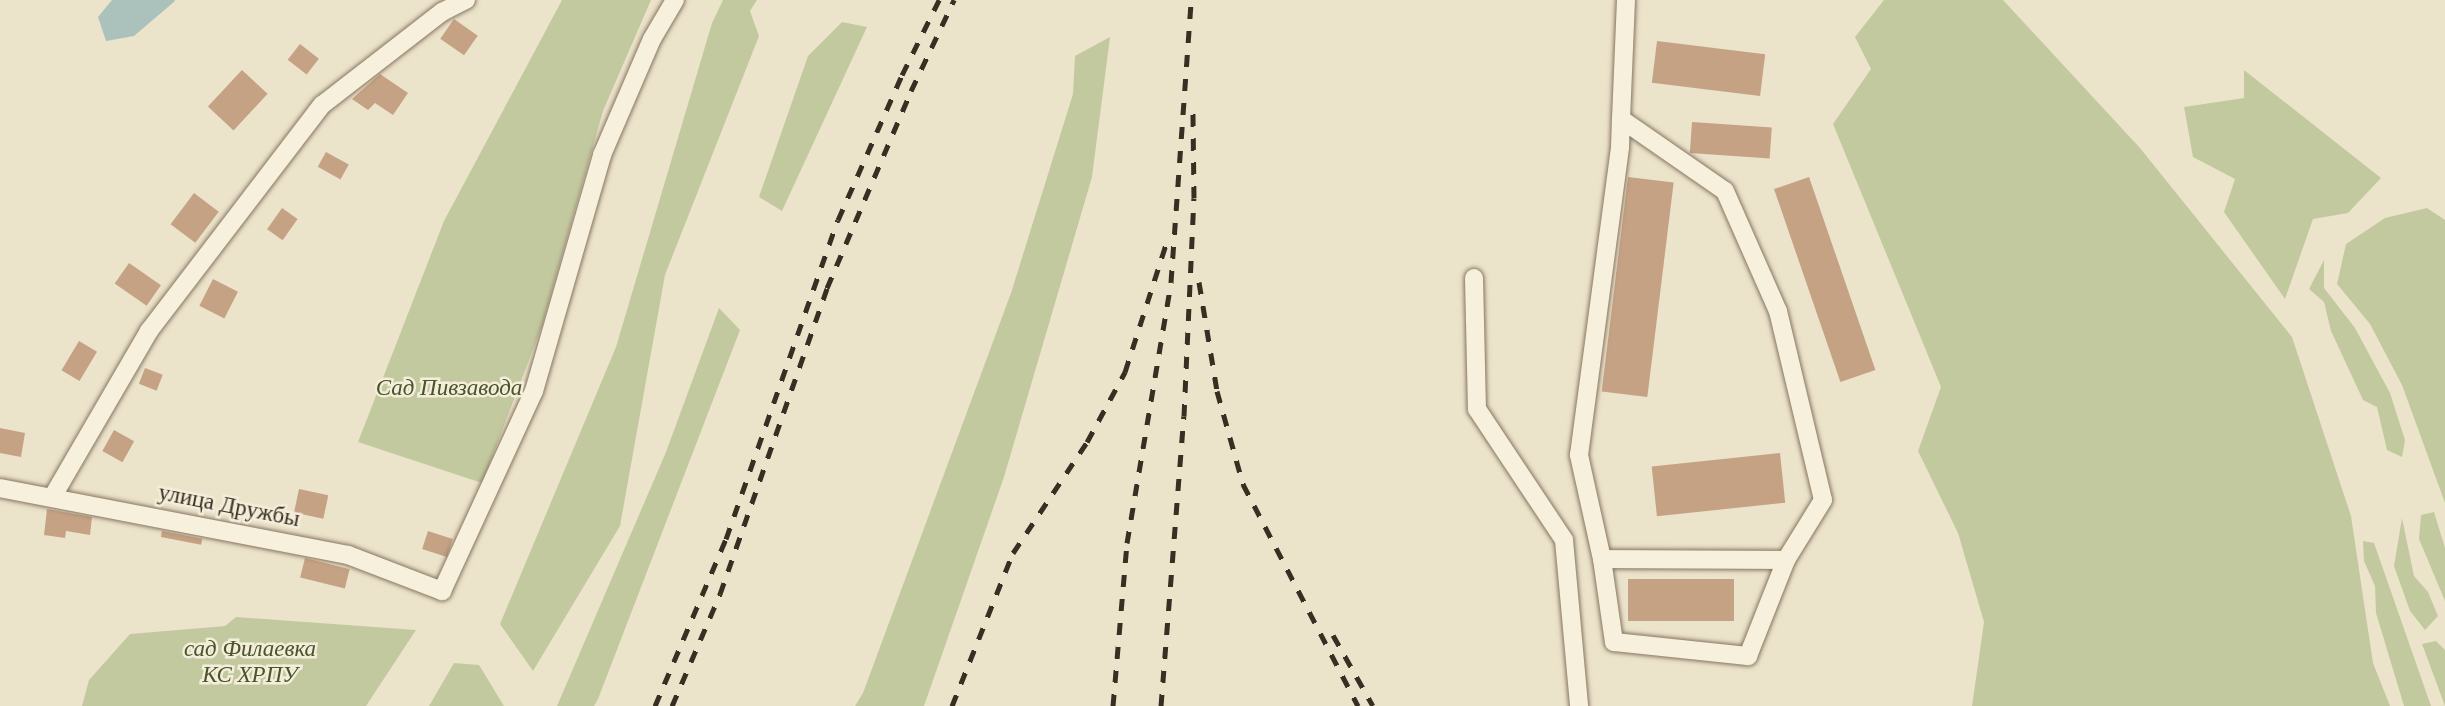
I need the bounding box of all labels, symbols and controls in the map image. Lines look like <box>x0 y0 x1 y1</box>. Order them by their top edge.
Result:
park label: Сад Пивзавода <box>376 374 522 402</box>
street label: улица Дружбы <box>156 479 302 533</box>
park label: сад Филаевка КС ХРПУ <box>184 635 316 689</box>

